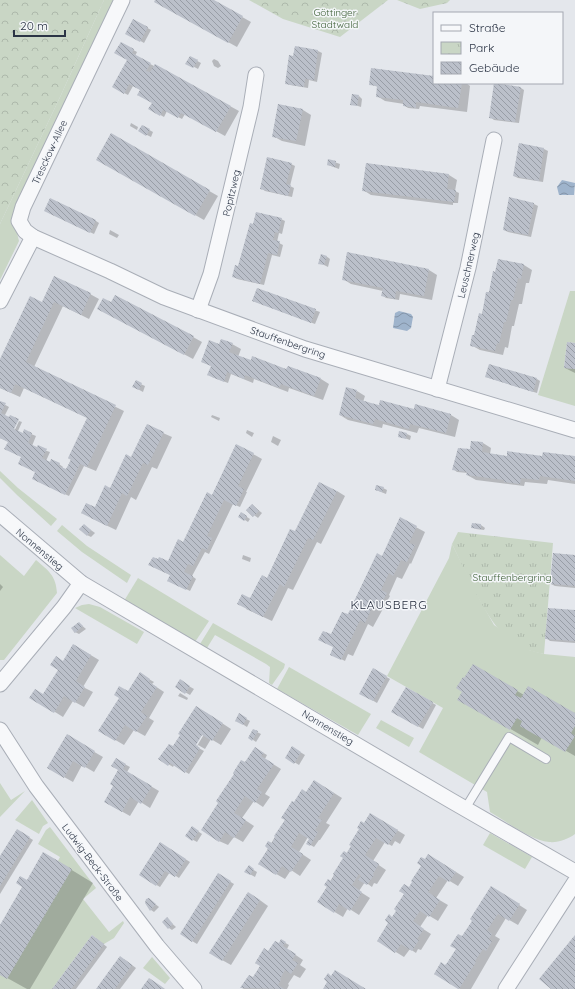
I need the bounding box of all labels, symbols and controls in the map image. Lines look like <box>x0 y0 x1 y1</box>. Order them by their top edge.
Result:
park label: Göttinger Stadtwald <box>312 6 358 31</box>
scale bar <box>14 12 65 38</box>
legend <box>433 12 563 84</box>
text: 20 m <box>20 18 48 33</box>
text: Straße <box>469 20 506 35</box>
text: Park <box>469 40 494 55</box>
text: Gebäude <box>469 60 520 75</box>
street label: Tresckow-Allee <box>29 118 70 186</box>
street label: Popitzweg <box>220 168 243 218</box>
street label: Leuschnerweg <box>455 231 482 299</box>
street label: Stauffenbergring <box>248 323 327 361</box>
street label: Nonnenstieg <box>13 526 66 573</box>
park label: Stauffenbergring <box>473 571 551 584</box>
district label: KLAUSBERG <box>350 597 428 612</box>
street label: Nonnenstieg <box>299 707 356 748</box>
street label: Ludwig-Beck-Straße <box>59 821 126 904</box>

